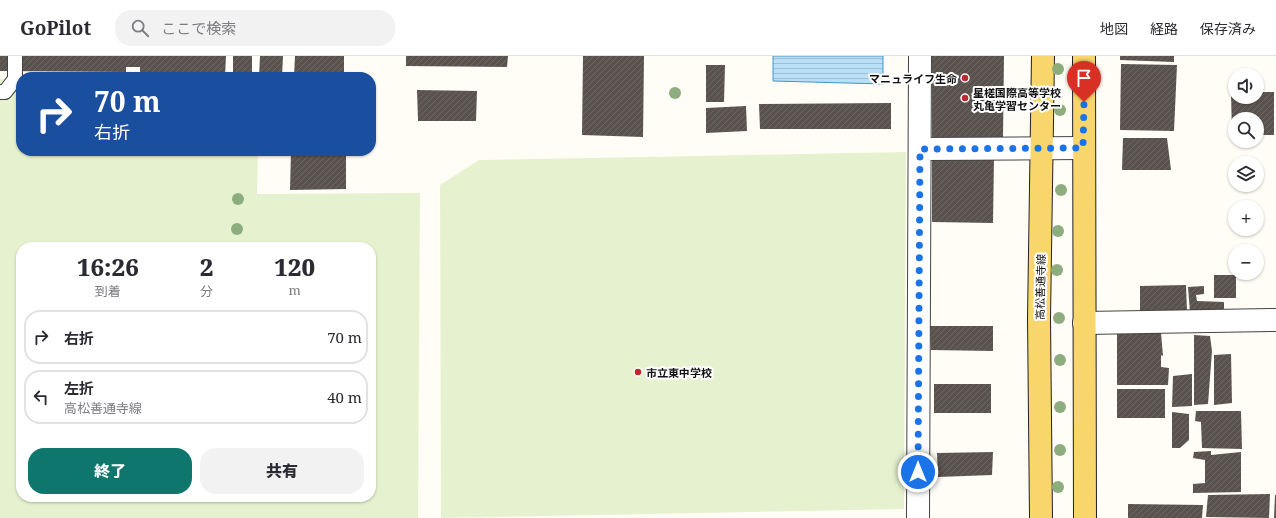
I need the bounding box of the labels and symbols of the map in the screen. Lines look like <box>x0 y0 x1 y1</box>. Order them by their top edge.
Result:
pin <box>1067 61 1101 102</box>
place label: マニュライフ生命 <box>869 71 957 86</box>
marker: マニュライフ生命 <box>960 73 970 83</box>
place label: 星槎国際高等学校 丸亀学習センター <box>973 85 1061 113</box>
marker: 星槎国際高等学校 丸亀学習センター <box>960 93 970 103</box>
street label: 高松善通寺線 <box>1032 254 1048 320</box>
place label: 市立東中学校 <box>646 365 712 380</box>
marker: 市立東中学校 <box>633 367 643 377</box>
position arrow <box>897 451 939 493</box>

